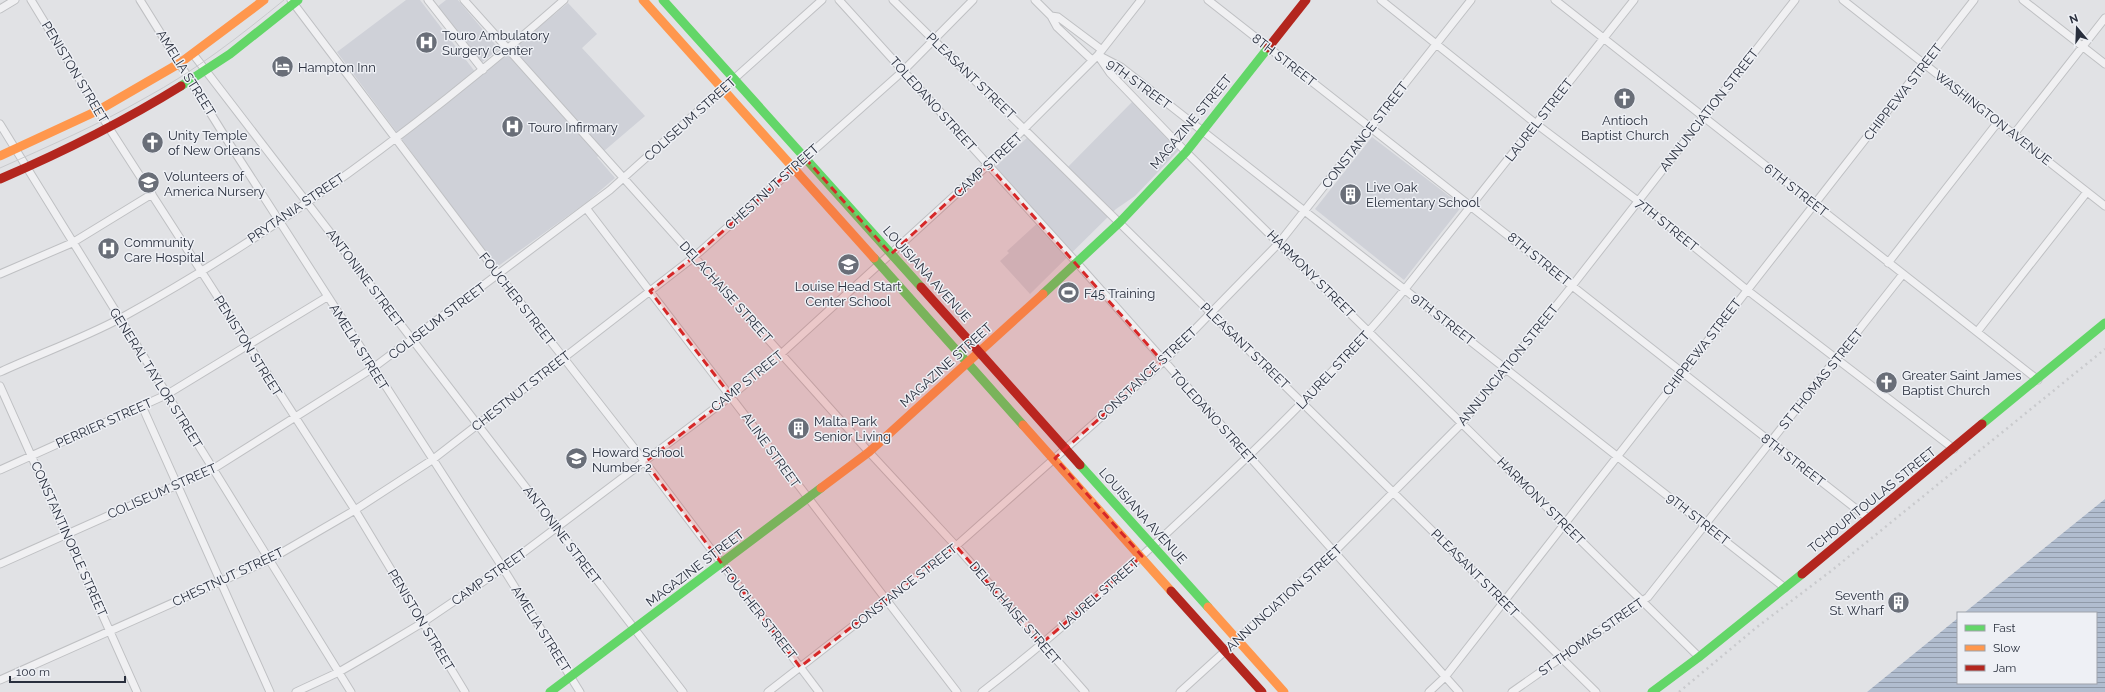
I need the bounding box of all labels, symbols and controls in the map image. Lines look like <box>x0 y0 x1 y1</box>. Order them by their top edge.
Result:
north arrow <box>2057 8 2097 48</box>
text: N <box>2068 12 2080 27</box>
street label: PENISTON STREET <box>39 18 111 126</box>
street label: AMELIA STREET <box>153 27 219 119</box>
place label: Touro Ambulatory Surgery Center <box>442 28 550 58</box>
hospital icon: Touro Ambulatory Surgery Center <box>413 29 439 55</box>
street label: PLEASANT STREET <box>923 30 1019 122</box>
street label: 8TH STREET <box>1249 31 1319 90</box>
street label: CHIPPEWA STREET <box>1861 41 1945 143</box>
street label: ANNUNCIATION STREET <box>1657 46 1761 174</box>
hotel icon: Hampton Inn <box>270 54 296 80</box>
street label: TOLEDANO STREET <box>887 54 979 154</box>
street label: 9TH STREET <box>1104 56 1174 112</box>
place label: Hampton Inn <box>298 60 376 75</box>
street label: WASHINGTON AVENUE <box>1932 68 2055 168</box>
street label: MAGAZINE STREET <box>1147 72 1235 172</box>
street label: COLISEUM STREET <box>641 74 739 164</box>
street label: LAUREL STREET <box>1502 76 1576 164</box>
street label: CONSTANCE STREET <box>1319 79 1411 191</box>
church icon: Antioch Baptist Church <box>1612 85 1638 111</box>
place label: Antioch Baptist Church <box>1581 113 1669 143</box>
hospital icon: Touro Infirmary <box>499 114 525 140</box>
place label: Touro Infirmary <box>528 120 618 135</box>
place label: Unity Temple of New Orleans <box>168 128 260 158</box>
church icon: Unity Temple of New Orleans <box>140 129 166 155</box>
street label: CAMP STREET <box>951 129 1025 201</box>
street label: CHESTNUT STREET <box>722 141 822 233</box>
street label: 6TH STREET <box>1761 160 1831 220</box>
place label: Volunteers of America Nursery <box>164 169 265 199</box>
school or university icon: Volunteers of America Nursery <box>136 170 162 196</box>
street label: PRYTANIA STREET <box>245 170 347 246</box>
place label: Live Oak Elementary School <box>1366 180 1480 210</box>
building icon: Live Oak Elementary School <box>1338 181 1364 207</box>
street label: 7TH STREET <box>1633 195 1701 255</box>
street label: LOUISIANA AVENUE <box>880 223 974 325</box>
street label: ANTONINE STREET <box>323 226 407 330</box>
street label: HARMONY STREET <box>1264 227 1358 321</box>
street label: 8TH STREET <box>1505 229 1574 289</box>
place label: Community Care Hospital <box>124 235 205 265</box>
hospital icon: Community Care Hospital <box>96 236 122 262</box>
street label: DELACHAISE STREET <box>677 238 775 346</box>
street label: FOUCHER STREET <box>476 250 558 348</box>
school or university icon: Louise Head Start Center School <box>835 251 861 277</box>
place label: Louise Head Start Center School <box>795 279 902 309</box>
street label: COLISEUM STREET <box>385 280 489 362</box>
sports icon: F45 Training <box>1056 280 1082 306</box>
place label: F45 Training <box>1084 286 1155 301</box>
street label: 9TH STREET <box>1409 290 1477 348</box>
street label: PENISTON STREET <box>211 293 285 399</box>
street label: CHIPPEWA STREET <box>1660 296 1744 398</box>
street label: PLEASANT STREET <box>1197 300 1293 392</box>
street label: AMELIA STREET <box>326 301 392 393</box>
street label: ANNUNCIATION STREET <box>1455 302 1561 428</box>
street label: GENERAL TAYLOR STREET <box>107 305 205 451</box>
street label: MAGAZINE STREET <box>897 320 995 410</box>
street label: CONSTANCE STREET <box>1094 324 1200 424</box>
street label: ST THOMAS STREET <box>1776 326 1866 432</box>
street label: LAUREL STREET <box>1293 328 1373 412</box>
street label: CAMP STREET <box>708 347 786 415</box>
street label: CHESTNUT STREET <box>469 348 573 434</box>
street label: TOLEDANO STREET <box>1167 367 1259 467</box>
place label: Greater Saint James Baptist Church <box>1902 368 2022 398</box>
church icon: Greater Saint James Baptist Church <box>1873 369 1899 395</box>
street label: PERRIER STREET <box>53 395 155 451</box>
street label: ALINE STREET <box>739 410 803 490</box>
place label: Malta Park Senior Living <box>814 414 891 444</box>
building icon: Malta Park Senior Living <box>786 415 812 441</box>
street label: 8TH STREET <box>1758 431 1828 490</box>
street label: TCHOUPITOULAS STREET <box>1805 444 1939 556</box>
place label: Howard School Number 2 <box>592 445 684 475</box>
school or university icon: Howard School Number 2 <box>563 446 589 472</box>
street label: HARMONY STREET <box>1494 454 1588 548</box>
street label: CONSTANTINOPLE STREET <box>28 459 110 619</box>
street label: COLISEUM STREET <box>105 460 219 522</box>
street label: LOUISIANA AVENUE <box>1096 465 1190 567</box>
street label: ANTONINE STREET <box>520 483 604 587</box>
street label: 9TH STREET <box>1664 490 1732 548</box>
street label: MAGAZINE STREET <box>643 526 747 610</box>
street label: PLEASANT STREET <box>1428 526 1522 620</box>
street label: CONSTANCE STREET <box>848 541 960 633</box>
street label: ANNUNCIATION STREET <box>1223 542 1345 654</box>
street label: CHESTNUT STREET <box>170 545 286 609</box>
street label: CAMP STREET <box>449 546 529 608</box>
street label: LAUREL STREET <box>1056 555 1142 633</box>
street label: DELACHAISE STREET <box>966 559 1064 667</box>
street label: FOUCHER STREET <box>718 564 800 662</box>
street label: PENISTON STREET <box>385 566 457 674</box>
street label: AMELIA STREET <box>508 583 574 675</box>
place label: Seventh St. Wharf <box>1829 588 1885 618</box>
building icon: Seventh St. Wharf <box>1886 589 1912 615</box>
street label: ST THOMAS STREET <box>1536 595 1647 679</box>
legend <box>1957 612 2097 684</box>
text: Fast <box>1993 621 2016 635</box>
text: Slow <box>1993 641 2020 655</box>
scale bar <box>10 658 125 684</box>
text: Jam <box>1993 661 2016 675</box>
text: 100 m <box>16 665 50 679</box>

